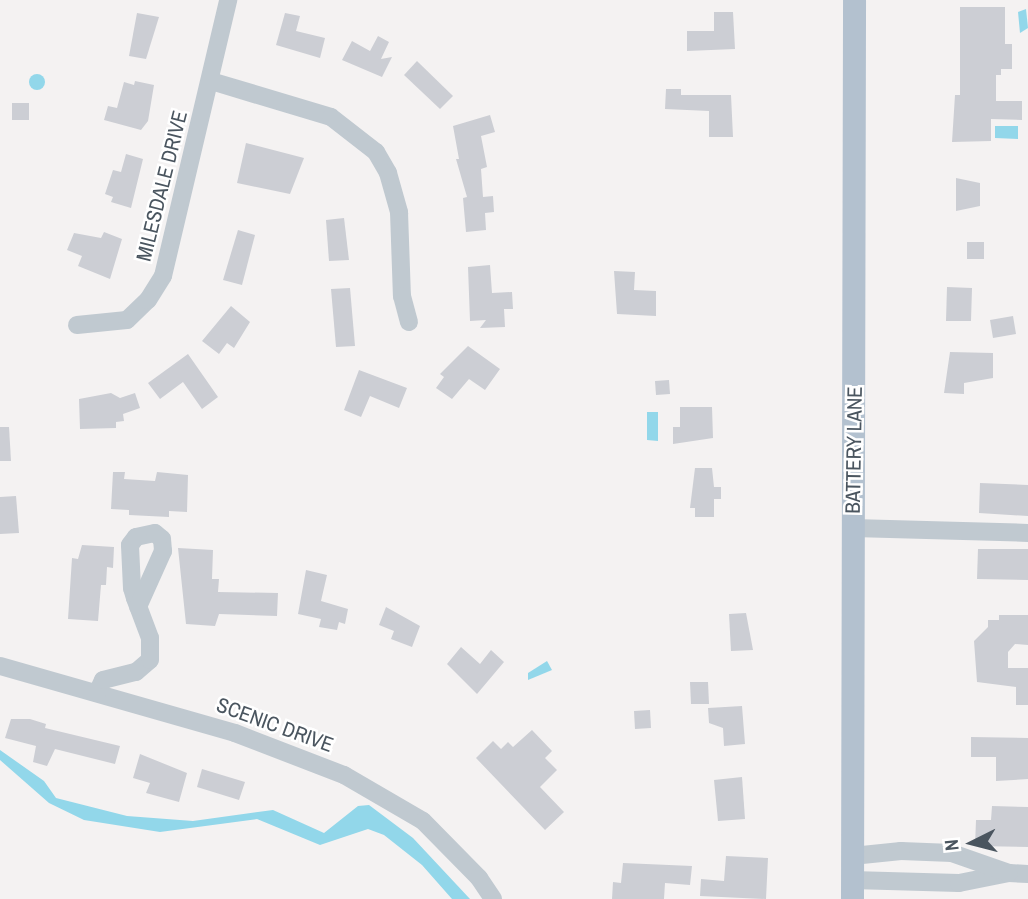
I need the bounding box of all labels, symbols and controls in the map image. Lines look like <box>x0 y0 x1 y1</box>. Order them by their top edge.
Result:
street label: MILESDALE DRIVE <box>131 108 193 264</box>
street label: BATTERY LANE <box>840 386 868 514</box>
street label: SCENIC DRIVE <box>213 692 337 758</box>
north arrow <box>937 808 1007 878</box>
text: N <box>938 838 965 852</box>

